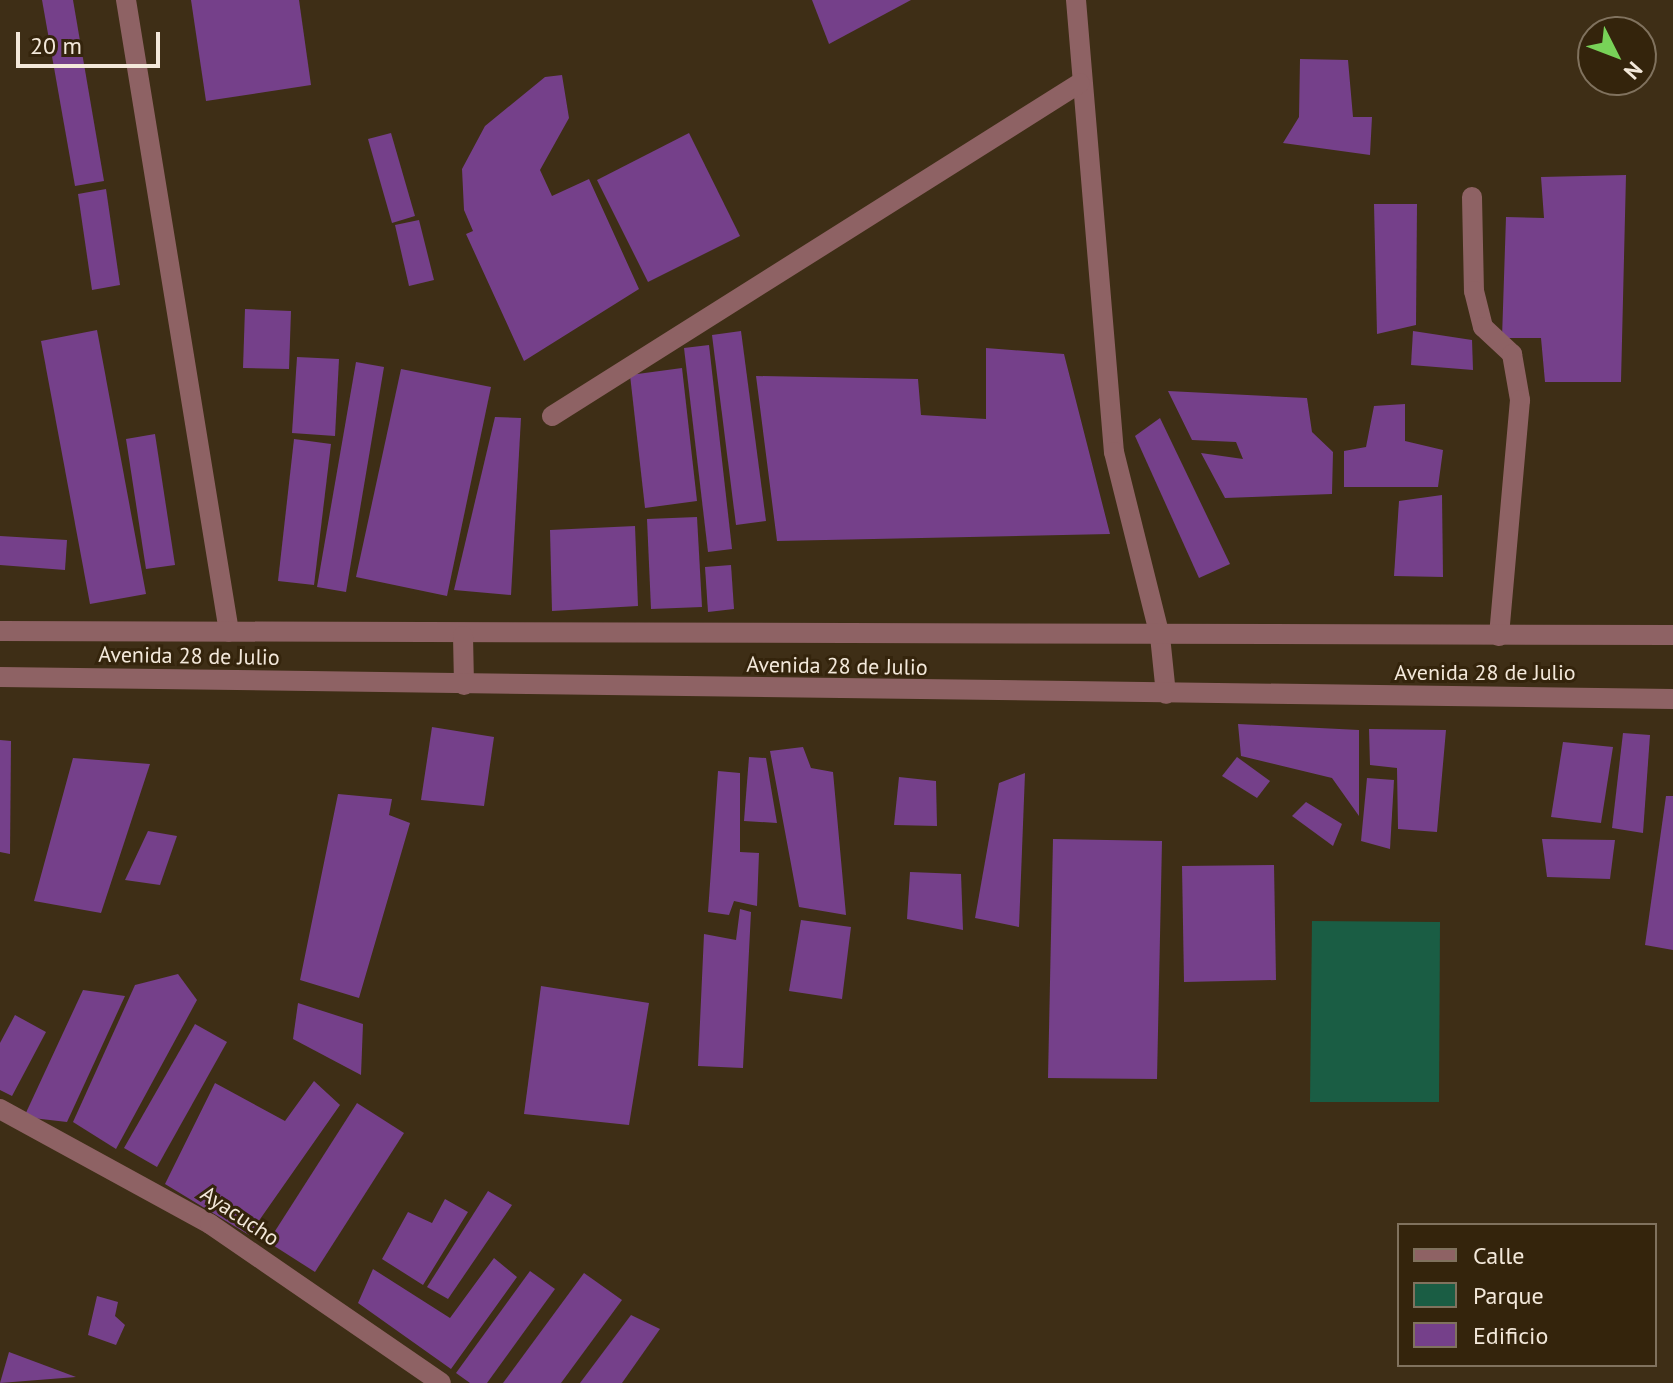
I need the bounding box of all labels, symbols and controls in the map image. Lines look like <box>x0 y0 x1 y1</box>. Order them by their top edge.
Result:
scale bar <box>20 16 164 66</box>
north arrow <box>1577 16 1657 96</box>
text: 20 m <box>30 30 82 61</box>
text: N <box>1618 56 1649 85</box>
street label: Avenida 28 de Julio <box>98 641 280 671</box>
street label: Avenida 28 de Julio <box>746 651 928 681</box>
street label: Avenida 28 de Julio <box>1394 660 1576 686</box>
street label: Ayacucho <box>196 1180 284 1252</box>
legend <box>1397 1223 1657 1367</box>
text: Calle <box>1473 1240 1524 1271</box>
text: Parque <box>1473 1280 1544 1311</box>
text: Edificio <box>1473 1320 1548 1351</box>

